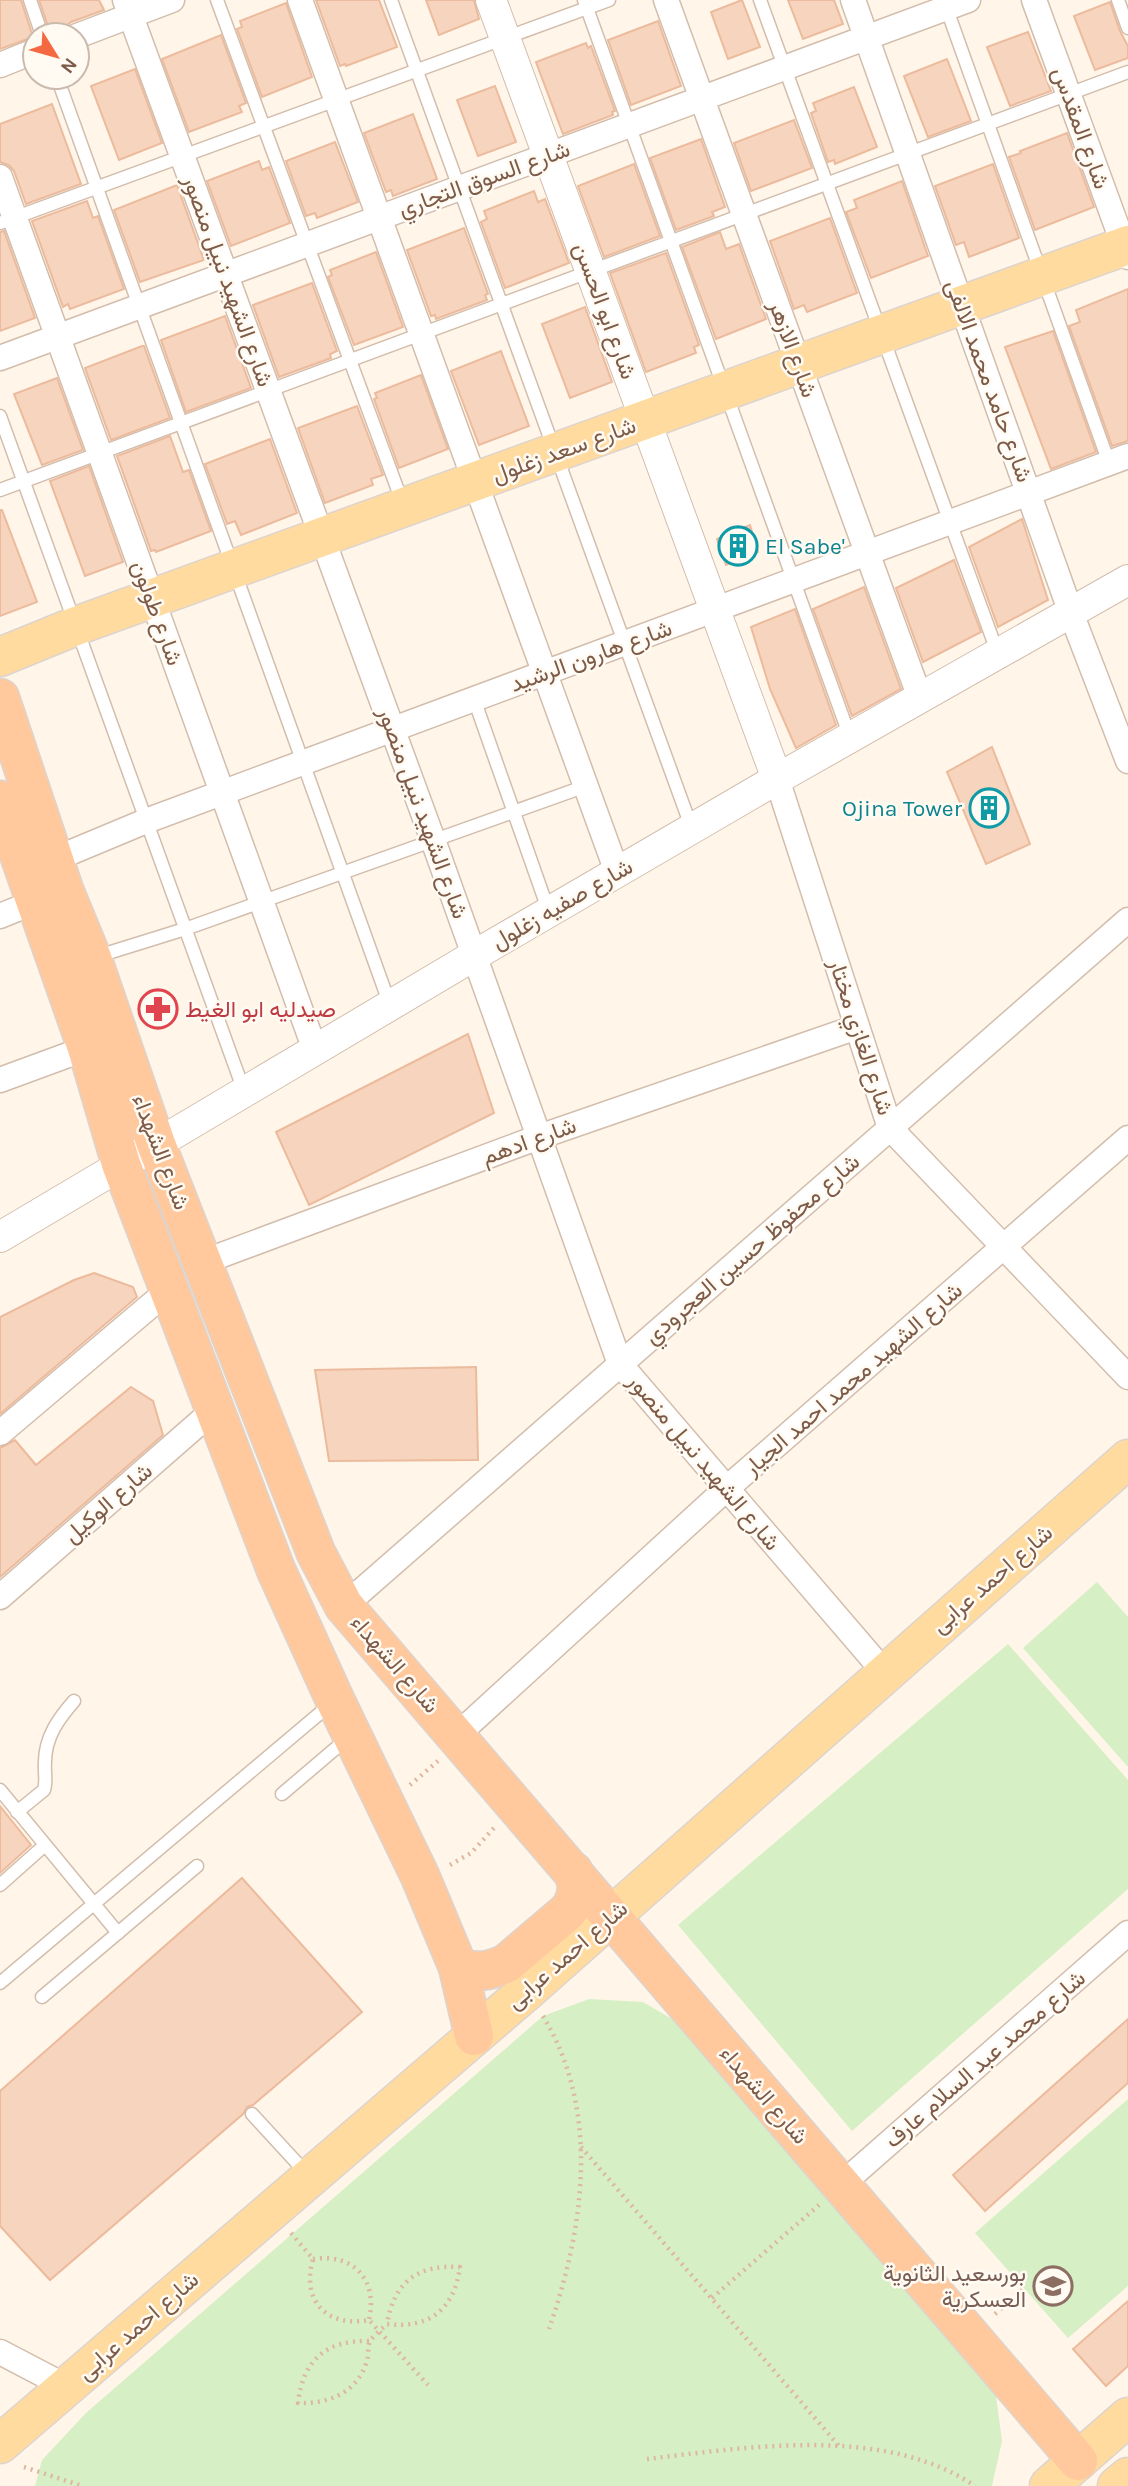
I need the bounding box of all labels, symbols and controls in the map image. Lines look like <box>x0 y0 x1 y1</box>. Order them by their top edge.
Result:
north arrow <box>21 21 91 91</box>
text: N <box>56 54 82 78</box>
street label: شارع المقدس <box>1045 63 1116 193</box>
street label: شارع السوق التجاري <box>394 135 575 227</box>
street label: شارع الشهيد نبيل منصور <box>175 171 279 391</box>
street label: شارع ابو الحسن <box>566 239 642 384</box>
street label: شارع حامد محمد الالفى <box>938 276 1038 487</box>
street label: شارع الازهر <box>761 296 823 402</box>
street label: شارع سعد زغلول <box>488 411 640 490</box>
building icon: El Sabe' <box>717 525 759 567</box>
place label: El Sabe' <box>765 533 845 560</box>
street label: شارع طولون <box>124 557 188 670</box>
street label: شارع هارون الرشيد <box>506 614 676 700</box>
street label: شارع الشهيد نبيل منصور <box>370 703 474 923</box>
building icon: Ojina Tower <box>968 787 1010 829</box>
place label: Ojina Tower <box>842 795 963 822</box>
street label: شارع صفيه زغلول <box>487 853 638 957</box>
street label: شارع الغازي مختار <box>818 954 899 1120</box>
pharmacy icon: صيدليه ابو الغيط <box>137 988 179 1030</box>
place label: صيدليه ابو الغيط <box>185 996 336 1024</box>
street label: شارع الشهداء <box>125 1090 195 1214</box>
street label: شارع ادهم <box>478 1111 581 1172</box>
street label: شارع محفوظ حسين العجرودي <box>639 1148 869 1354</box>
street label: شارع الشهيد محمد احمد الجيار <box>737 1277 969 1483</box>
street label: شارع الشهيد نبيل منصور <box>620 1367 786 1557</box>
street label: شارع الوكيل <box>58 1457 159 1550</box>
street label: شارع احمد عرابى <box>926 1519 1059 1641</box>
street label: شارع الشهداء <box>343 1609 445 1720</box>
street label: شارع احمد عرابى <box>501 1895 634 2017</box>
street label: شارع محمد عبد السلام عارف <box>879 1965 1092 2155</box>
street label: شارع الشهداء <box>712 2040 814 2151</box>
place label: بورسعيد الثانوية العسكرية <box>883 2260 1026 2314</box>
school or university icon: بورسعيد الثانوية العسكرية <box>1032 2265 1074 2307</box>
street label: شارع احمد عرابى <box>72 2266 205 2388</box>

